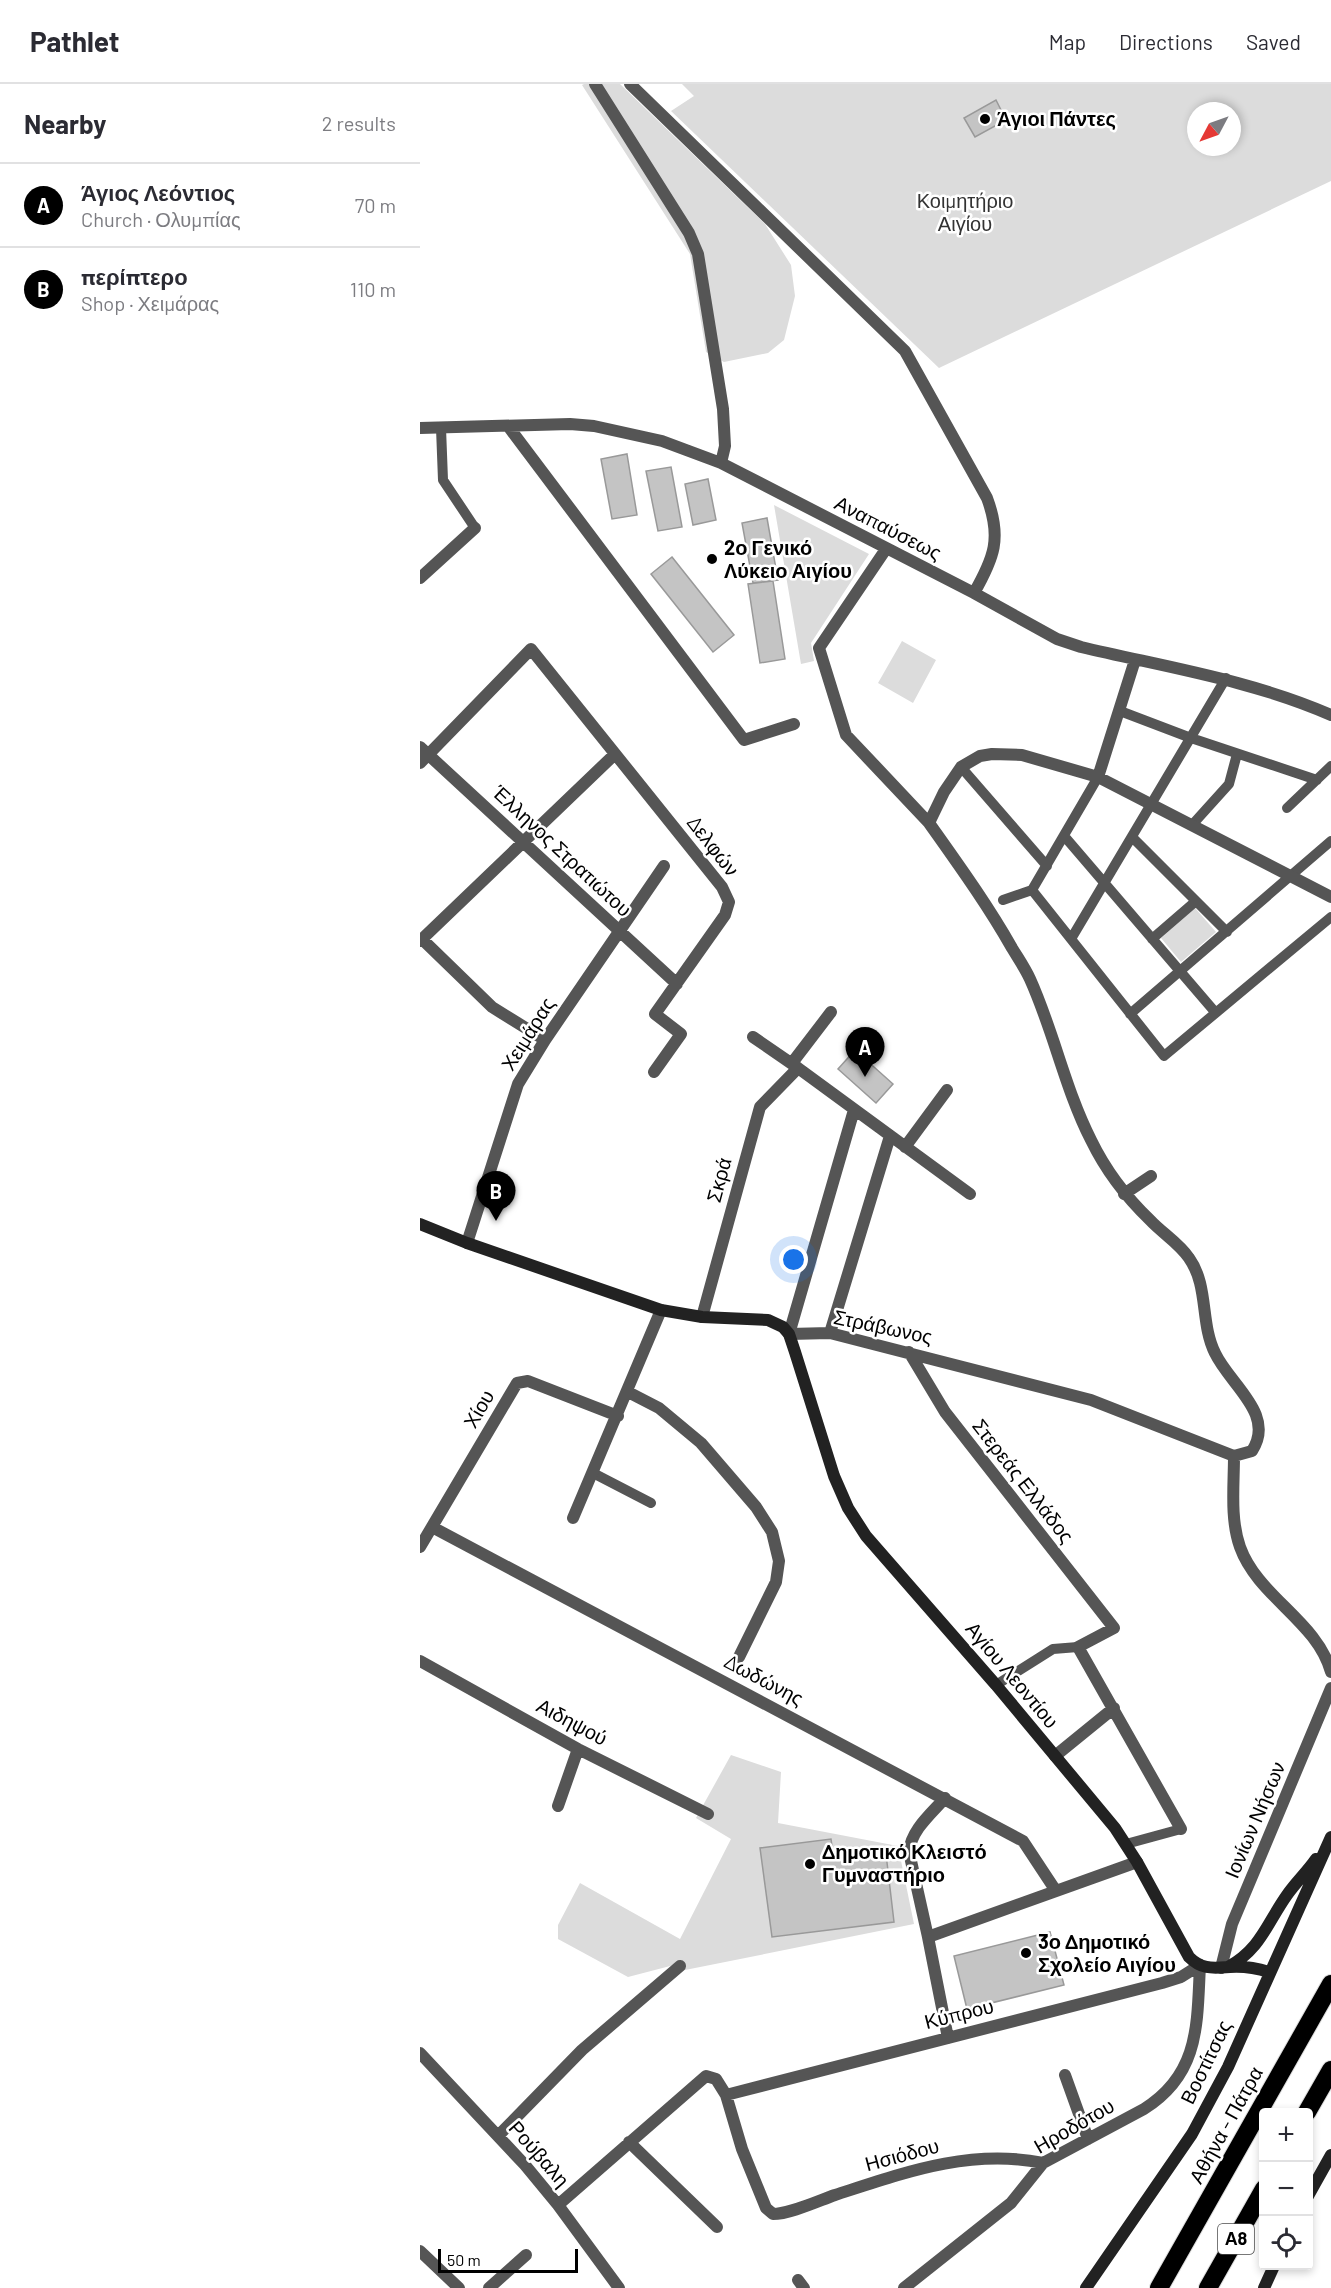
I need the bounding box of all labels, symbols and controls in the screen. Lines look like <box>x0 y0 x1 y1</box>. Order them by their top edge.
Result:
text: Pathlet <box>30 24 119 58</box>
text: Map <box>1049 29 1086 54</box>
text: Directions <box>1119 29 1213 54</box>
text: Saved <box>1246 29 1301 54</box>
north arrow <box>1187 102 1241 156</box>
place label: Άγιοι Πάντες <box>997 106 1116 130</box>
text: Nearby <box>24 108 106 139</box>
text: 2 results <box>322 111 396 135</box>
marker: Άγιοι Πάντες <box>978 112 992 126</box>
text: Άγιος Λεόντιος <box>81 179 235 205</box>
park label: Κοιμητήριο Αιγίου <box>917 188 1013 235</box>
text: A <box>37 193 50 217</box>
text: 70 m <box>355 193 396 217</box>
text: Church · Ολυμπίας <box>81 207 241 231</box>
text: περίπτερο <box>81 263 188 289</box>
text: B <box>37 277 50 301</box>
text: 110 m <box>350 277 396 301</box>
text: Shop · Χειμάρας <box>81 291 219 315</box>
street label: Αναπαύσεως <box>831 490 946 564</box>
place label: 2ο Γενικό Λύκειο Αιγίου <box>724 535 852 582</box>
marker: 2ο Γενικό Λύκειο Αιγίου <box>705 552 719 566</box>
street label: Έλληνος Στρατιώτου <box>488 779 637 921</box>
street label: Δελφών <box>683 810 745 880</box>
street label: Χειμάρας <box>495 992 559 1074</box>
pin: A <box>846 1028 884 1077</box>
street label: Σκρά <box>701 1155 735 1205</box>
pin: B <box>476 1172 516 1221</box>
your location <box>779 1245 808 1274</box>
street label: Στράβωνος <box>832 1304 935 1348</box>
street label: Χίου <box>458 1385 498 1432</box>
street label: Στερεάς Ελλάδος <box>968 1414 1080 1547</box>
street label: Αγίου Λεοντίου <box>961 1616 1064 1732</box>
street label: Δωδώνης <box>721 1648 808 1710</box>
street label: Αιδηψού <box>533 1693 612 1750</box>
street label: Ιονίων Νήσων <box>1219 1758 1289 1881</box>
place label: Δημοτικό Κλειστό Γυμναστήριο <box>822 1839 987 1886</box>
marker: Δημοτικό Κλειστό Γυμναστήριο <box>803 1857 817 1871</box>
place label: 3ο Δημοτικό Σχολείο Αιγίου <box>1038 1929 1176 1976</box>
marker: 3ο Δημοτικό Σχολείο Αιγίου <box>1019 1946 1033 1960</box>
street label: Κύπρου <box>922 1993 996 2033</box>
street label: Βοστίτσας <box>1175 2015 1236 2107</box>
street label: Αθήνα - Πάτρα <box>1183 2062 1267 2187</box>
street label: Ηροδότου <box>1029 2093 1118 2158</box>
map controls <box>1259 2108 1313 2270</box>
button: + <box>1259 2108 1313 2162</box>
street label: Ρούβαλη <box>505 2115 575 2191</box>
street label: Ησιόδου <box>862 2133 941 2175</box>
button: − <box>1259 2162 1313 2216</box>
button: locate <box>1259 2216 1313 2270</box>
road number: Α8 <box>1218 2224 1254 2254</box>
scale bar <box>438 2246 578 2274</box>
text: 50 m <box>447 2250 481 2269</box>

